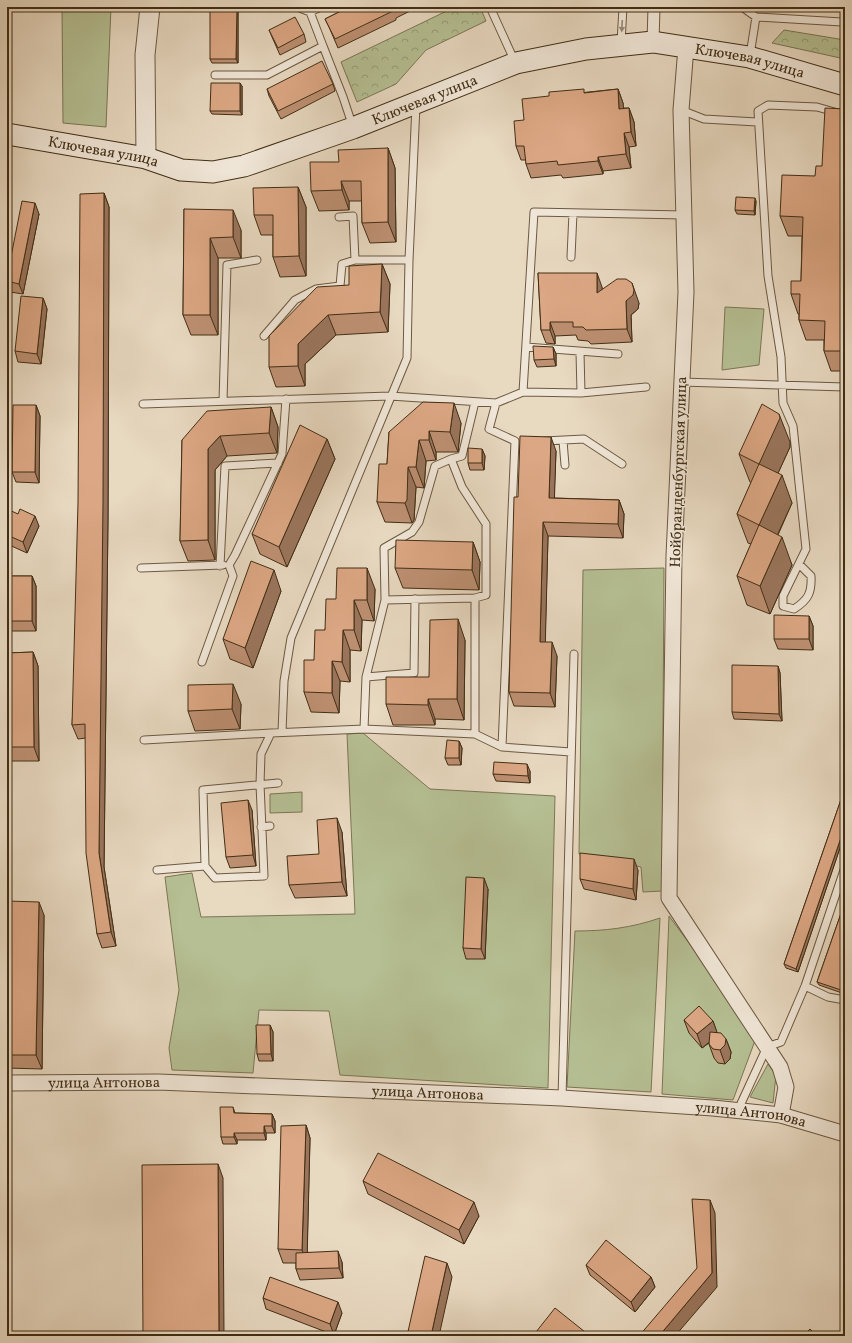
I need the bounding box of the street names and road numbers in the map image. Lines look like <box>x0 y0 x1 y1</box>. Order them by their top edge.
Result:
street label: Ключевая улица <box>693 40 807 85</box>
street label: Ключевая улица <box>369 70 481 131</box>
street label: Ключевая улица <box>46 132 161 174</box>
street label: Нойбранденбургская улица <box>666 376 693 568</box>
street label: улица Антонова <box>48 1073 160 1095</box>
street label: улица Антонова <box>371 1081 484 1107</box>
street label: улица Антонова <box>695 1098 809 1134</box>

